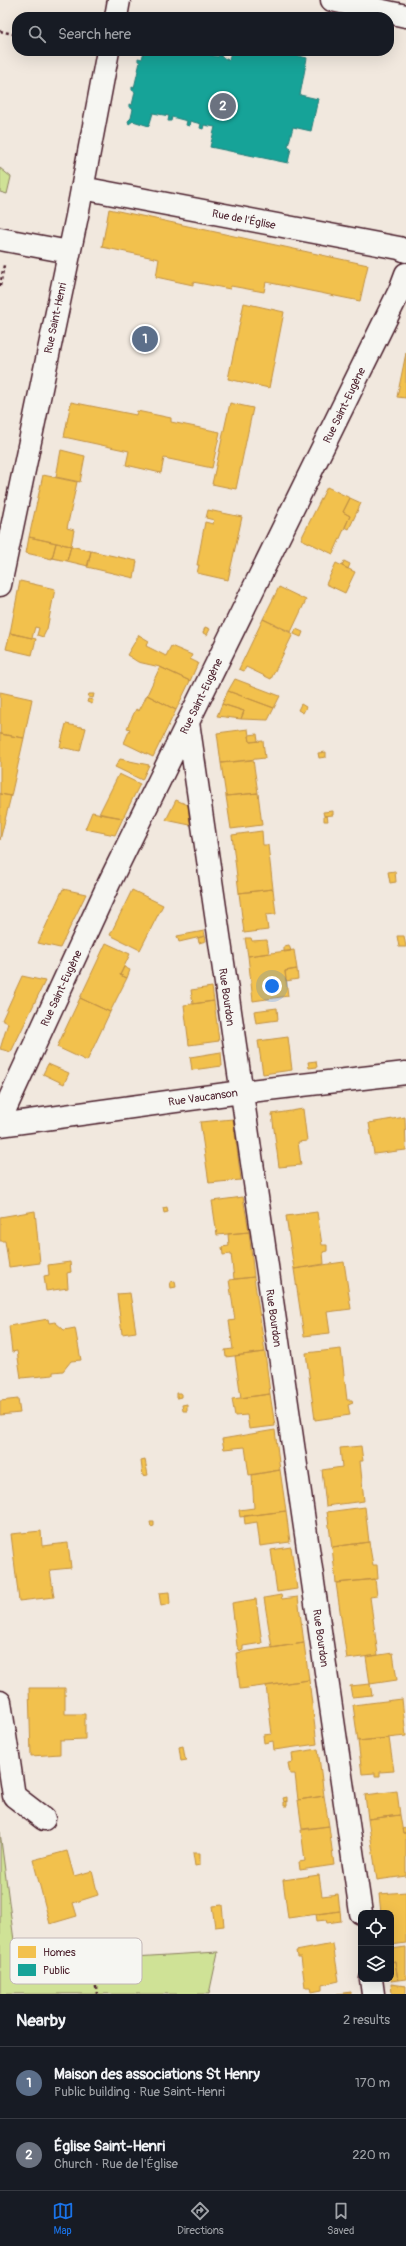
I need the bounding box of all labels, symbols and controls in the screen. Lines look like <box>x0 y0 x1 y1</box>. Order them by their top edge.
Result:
search box <box>12 12 394 56</box>
icon: search <box>26 23 48 45</box>
text: Search here <box>58 25 131 44</box>
pin: 2 <box>210 91 236 121</box>
street label: Rue de l'Église <box>211 207 277 232</box>
street label: Rue Saint-Henri <box>42 281 69 355</box>
pin: 1 <box>132 324 158 354</box>
street label: Rue Saint-Eugène <box>320 365 369 445</box>
street label: Rue Saint-Eugène <box>177 656 226 736</box>
street label: Rue Saint-Eugène <box>38 948 85 1028</box>
street label: Rue Bourdon <box>216 967 237 1027</box>
your location <box>262 976 282 996</box>
street label: Rue Vaucanson <box>167 1086 239 1109</box>
street label: Rue Bourdon <box>263 1288 284 1348</box>
street label: Rue Bourdon <box>310 1608 331 1668</box>
map controls <box>358 1910 394 1982</box>
button: locate <box>358 1910 394 1946</box>
legend <box>10 1938 142 1984</box>
text: Homes <box>43 1946 76 1959</box>
button: layers <box>358 1946 394 1982</box>
text: Public <box>43 1964 71 1977</box>
text: Nearby <box>16 2010 65 2031</box>
text: 2 results <box>343 2012 390 2028</box>
text: Maison des associations St Henry <box>54 2065 260 2084</box>
text: 1 <box>26 2075 32 2091</box>
text: 170 m <box>355 2075 390 2091</box>
text: Public building · Rue Saint-Henri <box>54 2084 225 2100</box>
text: Église Saint-Henri <box>54 2137 165 2156</box>
text: 2 <box>25 2147 33 2163</box>
text: 220 m <box>352 2147 390 2163</box>
text: Church · Rue de l'Église <box>54 2156 178 2172</box>
tab: Map <box>52 2200 74 2237</box>
tab: Directions <box>177 2200 224 2237</box>
tab: Saved <box>327 2200 354 2237</box>

